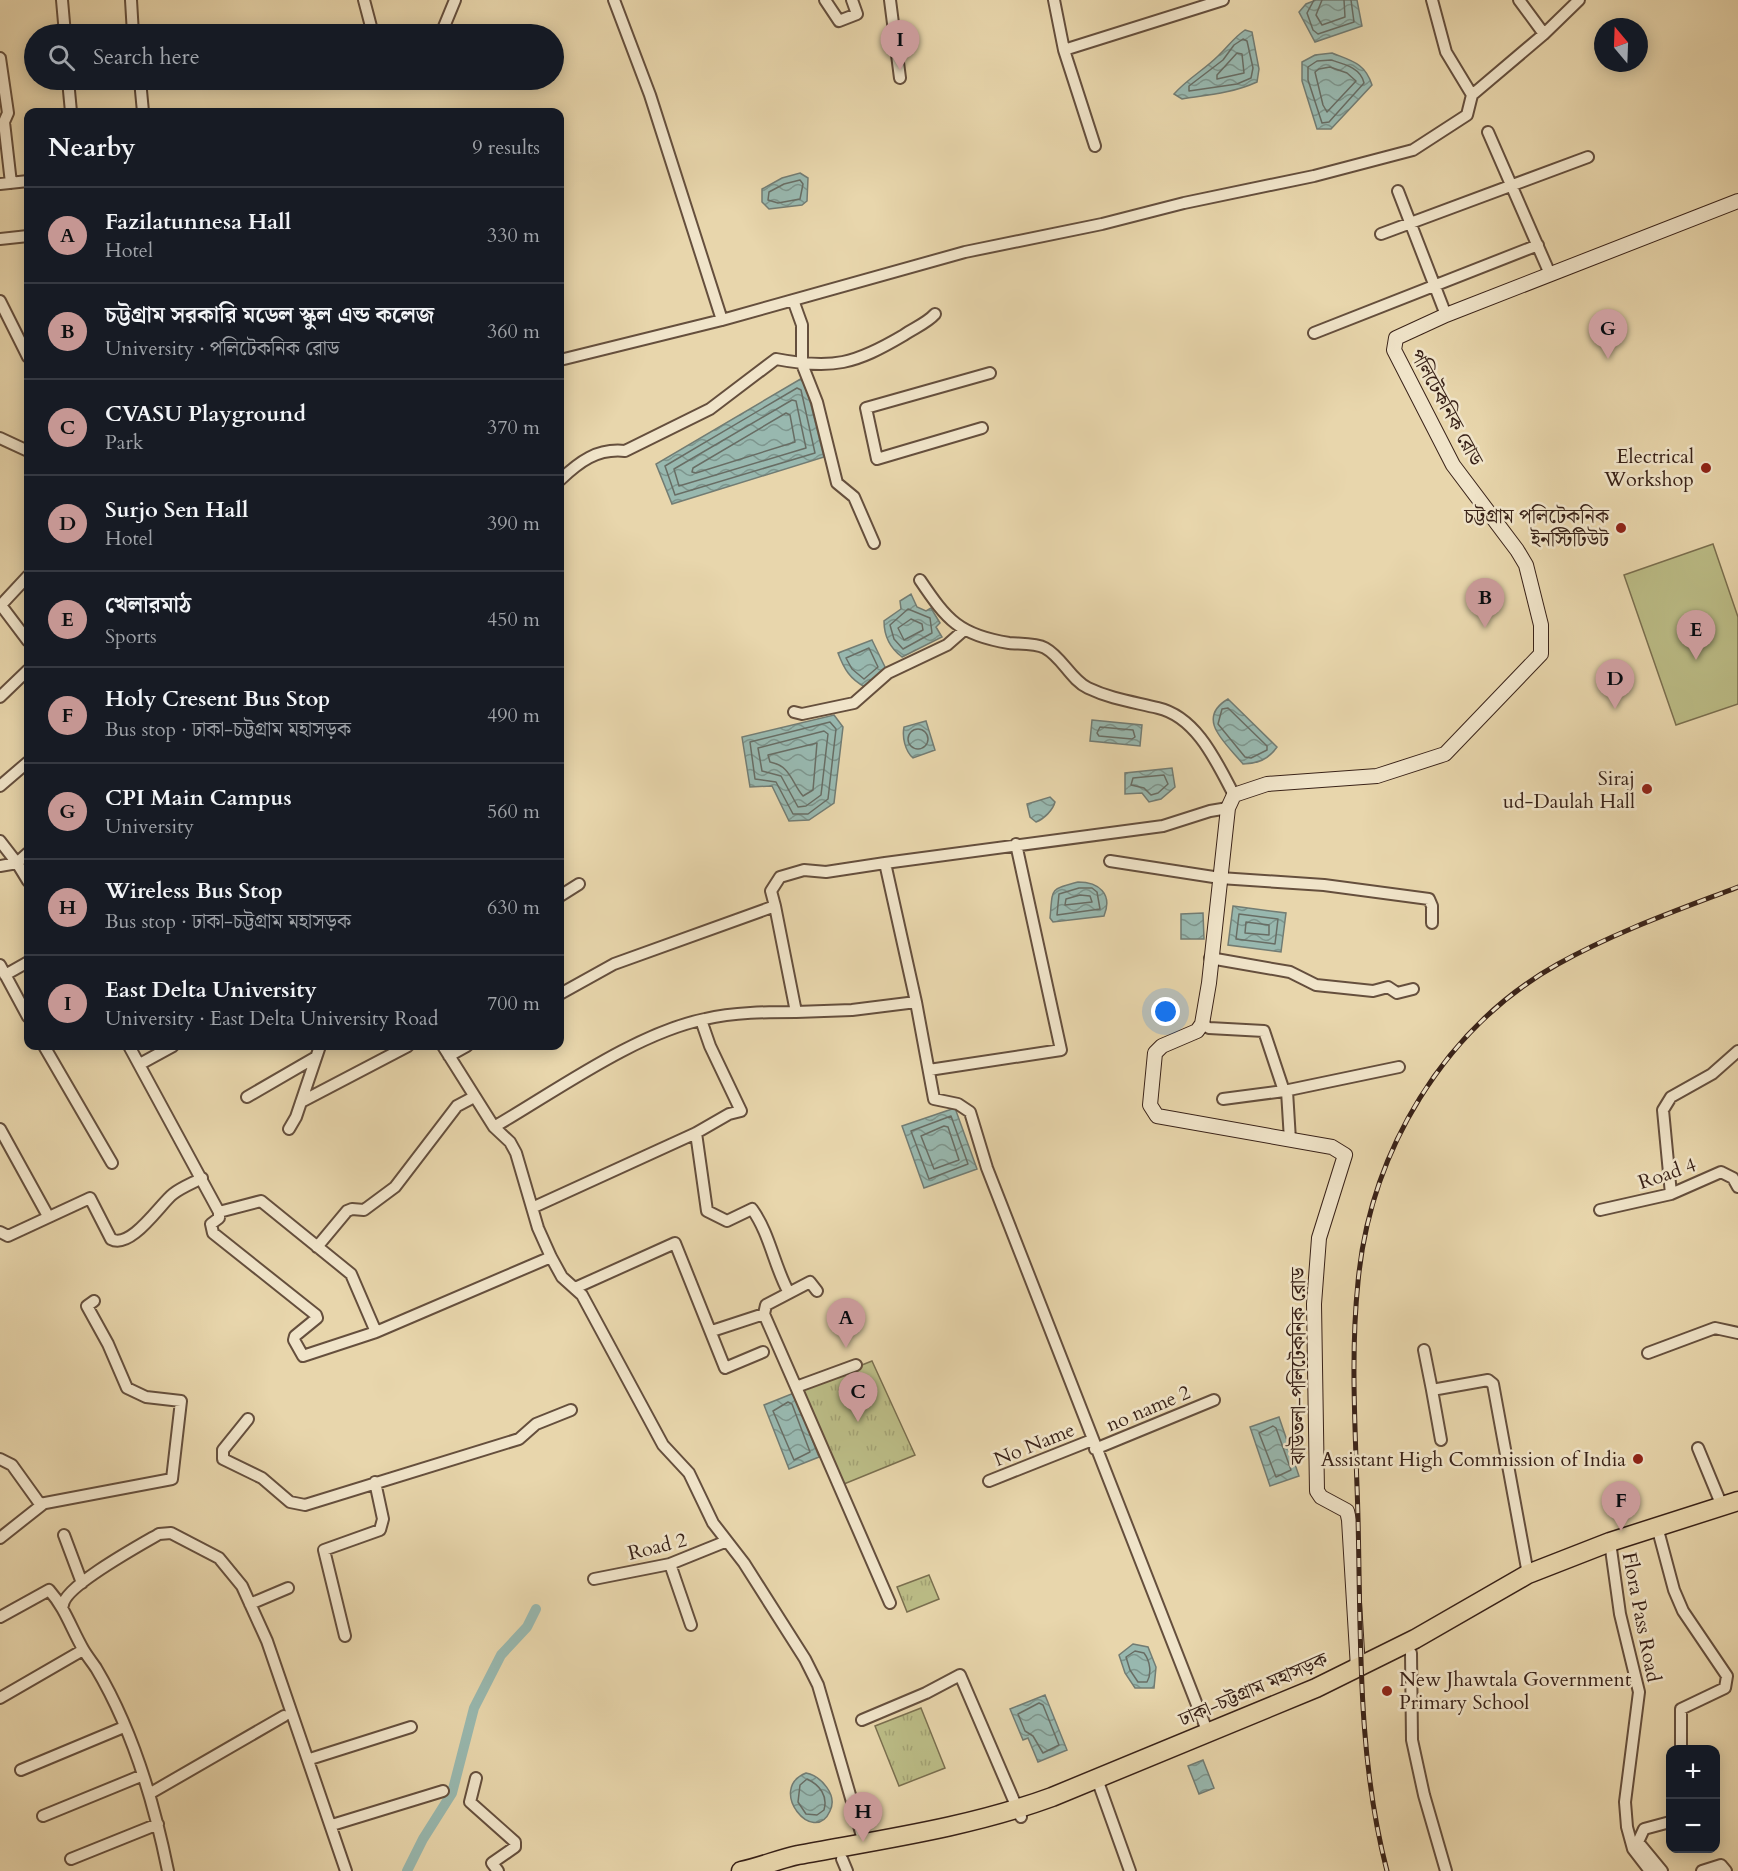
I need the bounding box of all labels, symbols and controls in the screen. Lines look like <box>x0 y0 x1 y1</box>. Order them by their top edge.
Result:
north arrow <box>1594 18 1648 72</box>
pin: I <box>880 20 920 70</box>
search box <box>24 24 564 90</box>
icon: search <box>45 41 78 74</box>
text: Search here <box>93 42 200 72</box>
text: Nearby <box>48 130 136 165</box>
text: 9 results <box>472 134 540 161</box>
text: Fazilatunnesa Hall <box>105 207 291 237</box>
text: A <box>60 222 75 249</box>
text: 330 m <box>487 222 540 249</box>
text: Hotel <box>105 237 153 264</box>
text: চট্টগ্রাম সরকারি মডেল স্কুল এন্ড কলেজ <box>105 300 434 330</box>
pin: G <box>1588 310 1628 359</box>
text: B <box>60 318 75 345</box>
text: 360 m <box>487 318 540 345</box>
text: University · পলিটেকনিক রোড <box>105 335 339 362</box>
street label: পলিটেকনিক রোড <box>1403 344 1490 471</box>
text: CVASU Playground <box>105 399 306 429</box>
text: C <box>60 414 75 441</box>
text: 370 m <box>487 414 540 441</box>
text: Park <box>105 429 143 456</box>
place label: Electrical Workshop <box>1603 443 1694 493</box>
marker: Electrical Workshop <box>1699 461 1713 475</box>
text: Surjo Sen Hall <box>105 495 248 525</box>
place label: চট্টগ্রাম পলিটেকনিক ইনস্টিটিউট <box>1463 503 1610 553</box>
text: D <box>59 510 76 537</box>
text: 390 m <box>487 510 540 537</box>
marker: চট্টগ্রাম পলিটেকনিক ইনস্টিটিউট <box>1614 521 1628 535</box>
text: Hotel <box>105 525 153 552</box>
pin: B <box>1466 578 1504 628</box>
text: খেলারমাঠ <box>105 590 191 620</box>
text: E <box>61 606 74 633</box>
text: 450 m <box>487 606 540 633</box>
pin: E <box>1676 610 1716 660</box>
text: Sports <box>105 623 157 650</box>
pin: D <box>1596 660 1634 709</box>
text: Holy Cresent Bus Stop <box>105 684 330 714</box>
text: F <box>62 702 73 729</box>
text: 490 m <box>487 702 540 729</box>
text: Bus stop · ঢাকা-চট্টগ্রাম মহাসড়ক <box>105 716 351 743</box>
place label: Siraj ud-Daulah Hall <box>1503 765 1635 815</box>
marker: Siraj ud-Daulah Hall <box>1640 782 1654 796</box>
text: CPI Main Campus <box>105 783 292 813</box>
text: G <box>59 798 76 825</box>
text: 560 m <box>487 798 540 825</box>
text: University <box>105 813 194 840</box>
text: Wireless Bus Stop <box>105 876 283 906</box>
text: H <box>59 894 76 921</box>
text: 630 m <box>487 894 540 921</box>
text: Bus stop · ঢাকা-চট্টগ্রাম মহাসড়ক <box>105 908 351 935</box>
text: East Delta University <box>105 975 317 1005</box>
text: I <box>64 990 71 1017</box>
text: 700 m <box>487 990 540 1017</box>
your location <box>1151 997 1180 1026</box>
text: University · East Delta University Road <box>105 1005 438 1032</box>
street label: Road 4 <box>1635 1151 1700 1196</box>
street label: ঝাউতলা-পলিটেকনিক রোড <box>1285 1267 1312 1466</box>
pin: A <box>826 1298 866 1348</box>
pin: C <box>838 1372 878 1422</box>
street label: no name 2 <box>1102 1379 1195 1438</box>
street label: No Name <box>990 1416 1079 1473</box>
place label: Assistant High Commission of India <box>1321 1446 1626 1473</box>
marker: Assistant High Commission of India <box>1631 1452 1645 1466</box>
pin: F <box>1602 1482 1640 1531</box>
street label: Road 2 <box>625 1526 689 1567</box>
street label: Flora Pass Road <box>1616 1550 1667 1685</box>
street label: ঢাকা-চট্টগ্রাম মহাসড়ক <box>1174 1646 1333 1733</box>
place label: New Jhawtala Government Primary School <box>1399 1666 1632 1716</box>
marker: New Jhawtala Government Primary School <box>1380 1684 1394 1698</box>
map controls <box>1666 1745 1720 1853</box>
button: + <box>1666 1745 1720 1799</box>
pin: H <box>844 1792 882 1842</box>
button: − <box>1666 1799 1720 1853</box>

